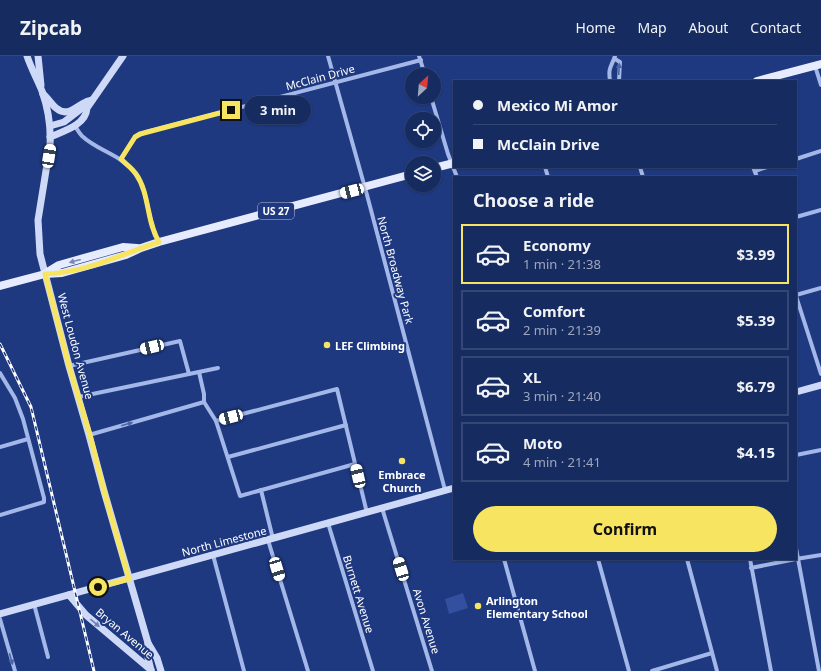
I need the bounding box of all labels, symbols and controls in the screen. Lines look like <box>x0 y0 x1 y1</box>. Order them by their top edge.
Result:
text: Zipcab <box>20 15 82 41</box>
text: Home <box>576 18 615 37</box>
text: Map <box>637 18 667 37</box>
text: About <box>689 18 728 37</box>
text: Contact <box>750 18 801 37</box>
street label: McClain Drive <box>284 61 356 93</box>
one-way arrow <box>615 63 622 75</box>
north arrow <box>405 68 441 104</box>
map controls <box>405 68 441 192</box>
text: Mexico Mi Amor <box>497 95 618 115</box>
callout: 3 min <box>245 96 311 124</box>
route end <box>222 101 240 119</box>
text: 3 min <box>260 101 296 119</box>
button: locate <box>405 112 441 148</box>
text: McClain Drive <box>497 134 600 154</box>
car <box>41 143 57 169</box>
button: layers <box>405 156 441 192</box>
car <box>339 182 365 200</box>
text: Choose a ride <box>473 188 594 212</box>
road number: US 27 <box>258 203 294 219</box>
street label: North Broadway Park <box>374 215 418 326</box>
text: Economy <box>523 235 591 255</box>
icon: car <box>475 236 511 272</box>
text: $3.99 <box>736 244 775 264</box>
text: 1 min · 21:38 <box>523 255 601 273</box>
one-way arrow <box>69 258 81 264</box>
street label: West Loudon Avenue <box>55 291 97 401</box>
text: Comfort <box>523 301 585 321</box>
icon: car <box>475 302 511 338</box>
text: $5.39 <box>736 310 775 330</box>
text: 2 min · 21:39 <box>523 321 601 339</box>
car <box>139 338 165 356</box>
place label: LEF Climbing <box>335 338 405 353</box>
marker: LEF Climbing <box>322 340 332 350</box>
text: XL <box>523 367 541 387</box>
icon: car <box>475 368 511 404</box>
text: $6.79 <box>736 376 775 396</box>
text: 3 min · 21:40 <box>523 387 601 405</box>
car <box>218 408 244 426</box>
one-way arrow <box>121 421 133 427</box>
text: Moto <box>523 433 562 453</box>
icon: car <box>475 434 511 470</box>
text: $4.15 <box>736 442 775 462</box>
text: 4 min · 21:41 <box>523 453 601 471</box>
marker: Embrace Church <box>397 456 407 466</box>
car <box>349 463 367 489</box>
place label: Embrace Church <box>378 467 426 495</box>
button: Confirm <box>473 506 777 552</box>
street label: North Limestone <box>180 522 268 560</box>
street label: Burnett Avenue <box>340 553 378 635</box>
car <box>268 556 286 582</box>
car <box>392 556 410 582</box>
route start <box>89 578 107 596</box>
street label: Avon Avenue <box>410 587 444 655</box>
place label: Arlington Elementary School <box>486 593 588 621</box>
marker: Arlington Elementary School <box>473 601 483 611</box>
street label: Bryan Avenue <box>93 604 157 662</box>
one-way arrow <box>90 619 101 628</box>
one-way arrow <box>8 653 14 665</box>

